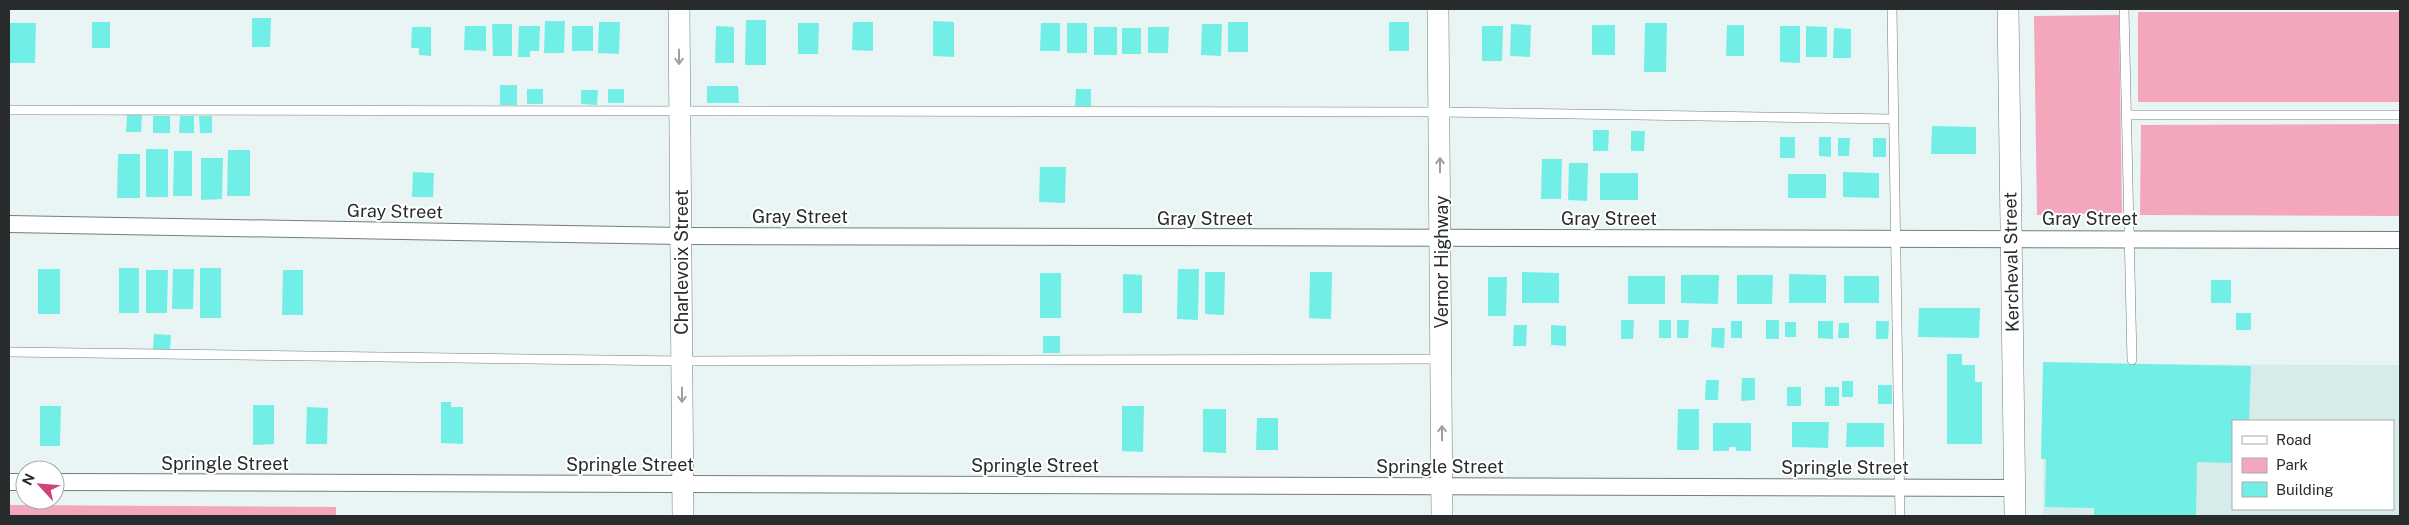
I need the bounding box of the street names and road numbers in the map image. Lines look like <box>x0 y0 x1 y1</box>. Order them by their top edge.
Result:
street label: Charlevoix Street <box>671 189 692 335</box>
street label: Kercheval Street <box>1999 192 2023 332</box>
street label: Vernor Highway <box>1431 195 1452 329</box>
street label: Gray Street <box>347 200 443 222</box>
street label: Gray Street <box>752 206 848 227</box>
street label: Gray Street <box>1157 208 1253 229</box>
street label: Gray Street <box>1561 208 1657 229</box>
street label: Gray Street <box>2042 208 2138 229</box>
street label: Springle Street <box>161 453 289 474</box>
street label: Springle Street <box>566 454 694 475</box>
street label: Springle Street <box>971 455 1099 476</box>
street label: Springle Street <box>1376 456 1504 477</box>
street label: Springle Street <box>1781 457 1909 478</box>

